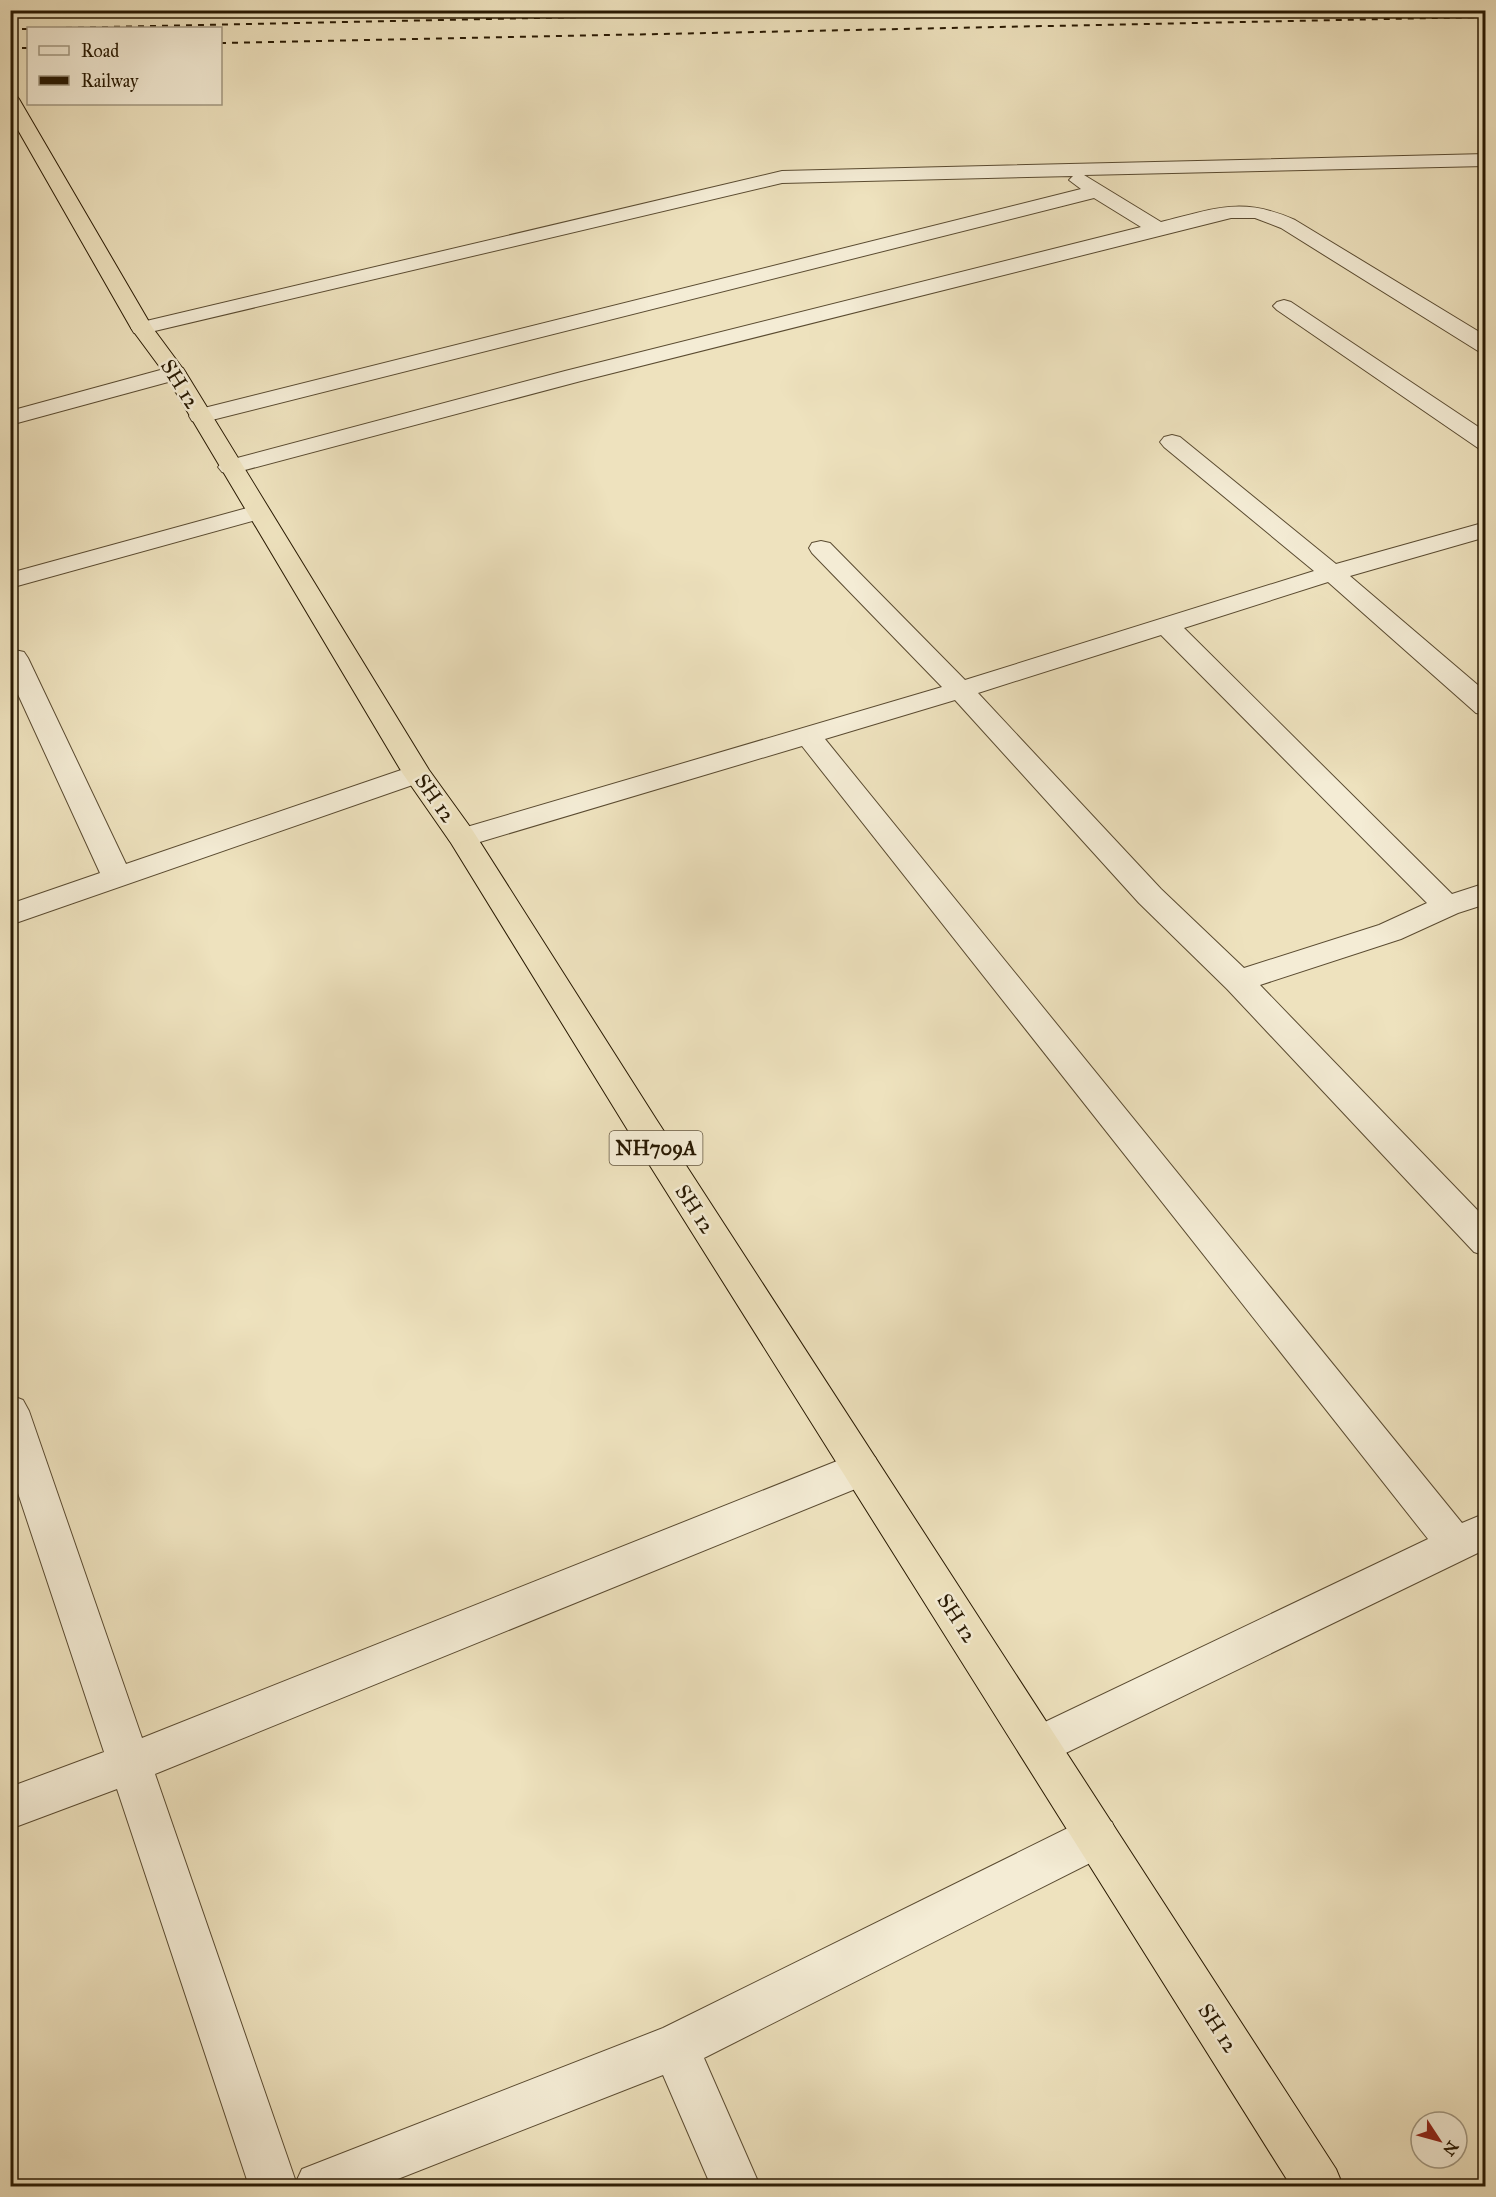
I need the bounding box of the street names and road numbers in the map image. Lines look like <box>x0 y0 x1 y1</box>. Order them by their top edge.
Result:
street label: SH 12 <box>155 354 206 414</box>
street label: SH 12 <box>409 769 461 828</box>
road number: NH709A <box>610 1131 702 1165</box>
street label: SH 12 <box>670 1180 721 1239</box>
street label: SH 12 <box>932 1589 983 1648</box>
street label: SH 12 <box>1193 1999 1244 2058</box>

